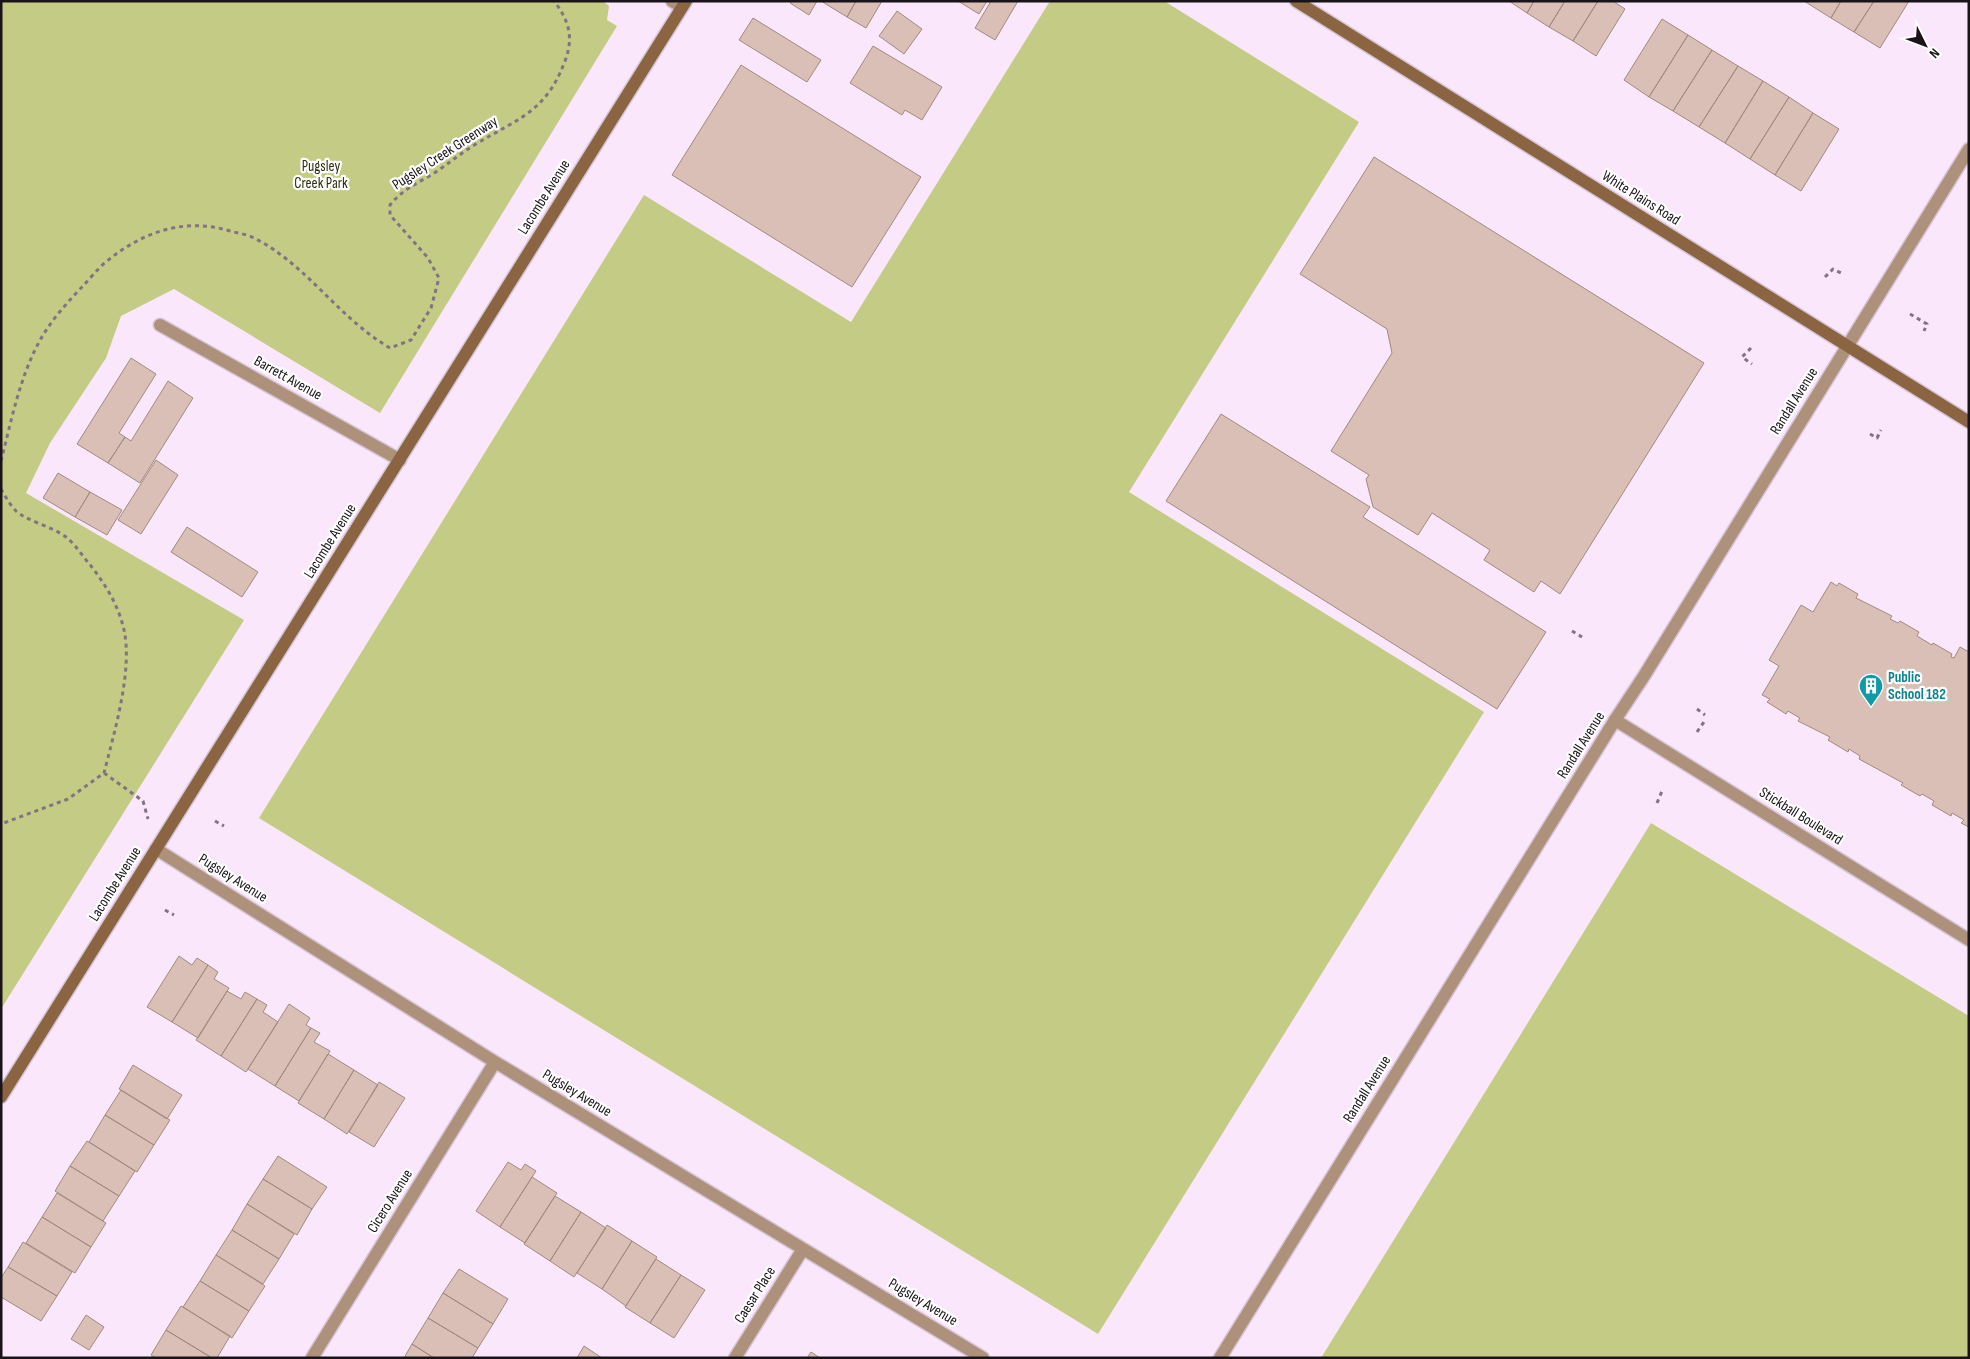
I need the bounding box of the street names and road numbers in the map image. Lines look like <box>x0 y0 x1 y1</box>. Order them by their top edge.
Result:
street label: Pugsley Creek Greenway <box>389 112 502 194</box>
street label: Lacombe Avenue <box>514 156 574 238</box>
street label: White Plains Road <box>1598 166 1684 230</box>
street label: Barrett Avenue <box>251 351 325 405</box>
street label: Randall Avenue <box>1766 364 1822 438</box>
street label: Lacombe Avenue <box>300 500 360 582</box>
street label: Randall Avenue <box>1553 708 1609 782</box>
street label: Stickball Boulevard <box>1756 783 1846 849</box>
street label: Lacombe Avenue <box>85 843 145 925</box>
street label: Pugsley Avenue <box>195 849 271 907</box>
street label: Randall Avenue <box>1339 1052 1395 1126</box>
street label: Pugsley Avenue <box>539 1065 615 1121</box>
street label: Cicero Avenue <box>363 1166 417 1236</box>
street label: Caesar Place <box>730 1263 780 1327</box>
street label: Pugsley Avenue <box>885 1274 961 1330</box>

